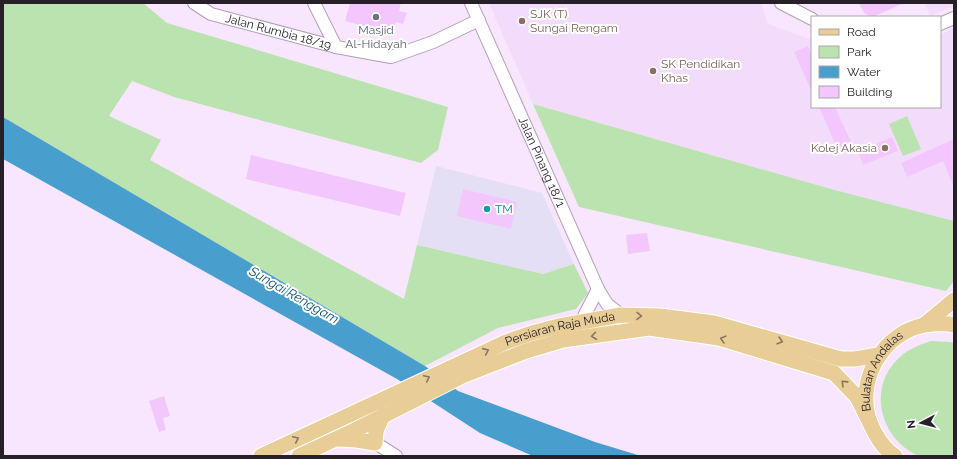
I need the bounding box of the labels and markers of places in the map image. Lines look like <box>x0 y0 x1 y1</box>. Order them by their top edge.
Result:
place label: SJK (T) Sungai Rengam <box>530 7 618 35</box>
marker: Masjid Al-Hidayah <box>371 12 381 22</box>
marker: SJK (T) Sungai Rengam <box>517 16 527 26</box>
place label: Masjid Al-Hidayah <box>345 23 407 51</box>
place label: SK Pendidikan Khas <box>661 57 740 85</box>
marker: SK Pendidikan Khas <box>648 66 658 76</box>
place label: Kolej Akasia <box>811 141 877 155</box>
marker: Kolej Akasia <box>880 143 890 153</box>
place label: TM <box>495 202 513 216</box>
marker: TM <box>482 204 492 214</box>

